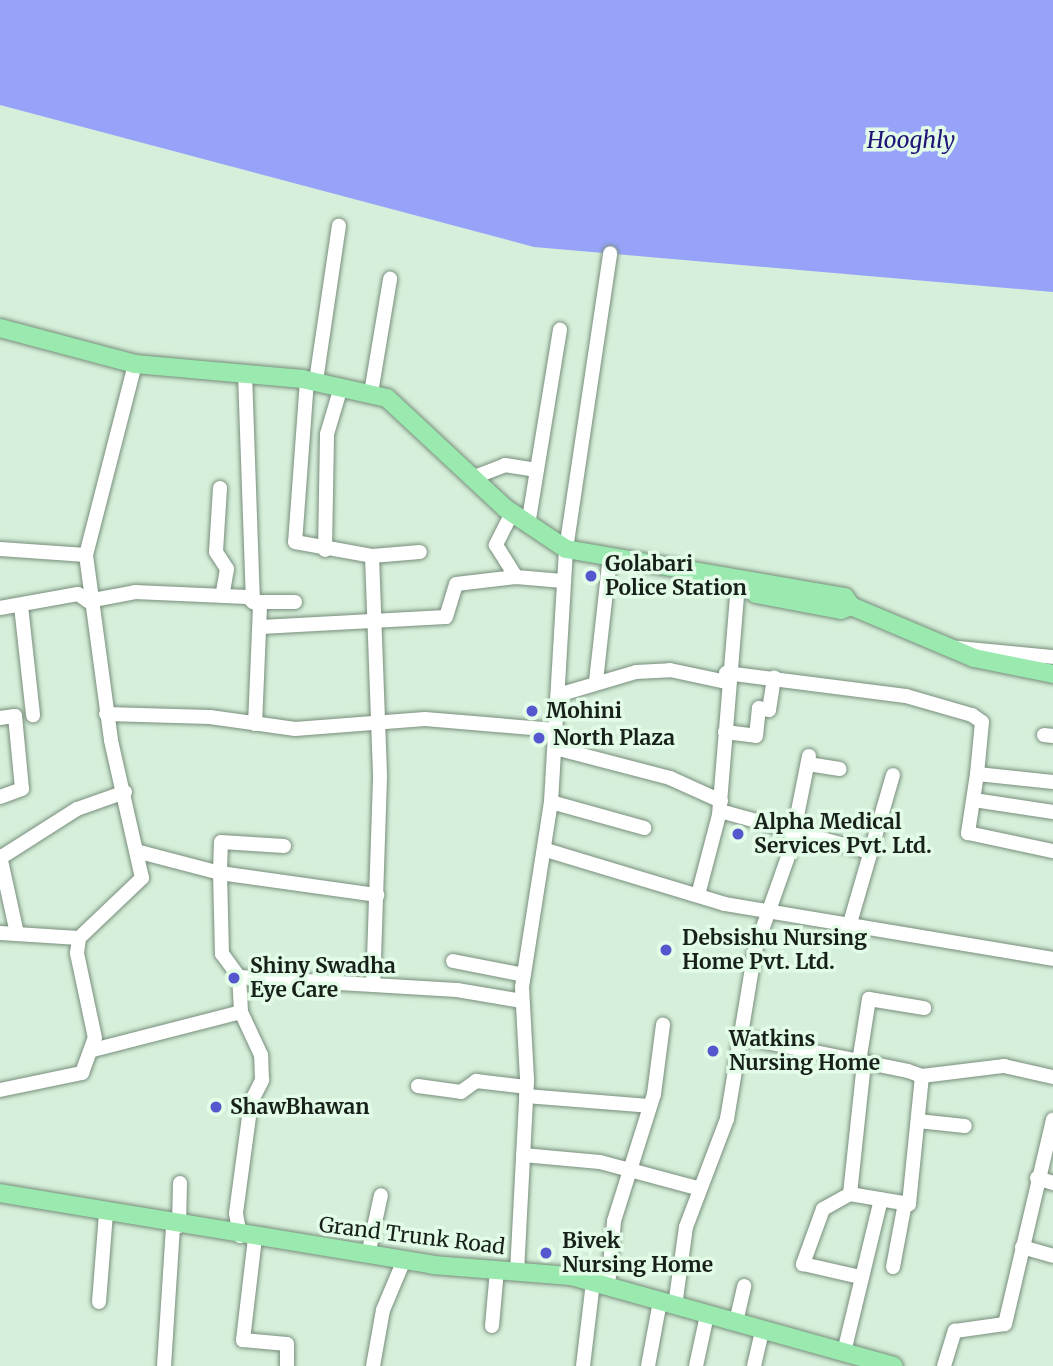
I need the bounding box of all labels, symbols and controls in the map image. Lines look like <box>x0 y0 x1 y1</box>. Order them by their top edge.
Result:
water label: Hooghly <box>867 126 955 154</box>
place label: Golabari Police Station <box>605 551 747 601</box>
marker: Golabari Police Station <box>583 568 599 584</box>
place label: Mohini <box>546 698 622 724</box>
marker: Mohini <box>524 703 540 719</box>
place label: North Plaza <box>553 725 675 751</box>
marker: North Plaza <box>531 730 547 746</box>
place label: Alpha Medical Services Pvt. Ltd. <box>754 809 932 859</box>
marker: Alpha Medical Services Pvt. Ltd. <box>728 824 748 844</box>
place label: Debsishu Nursing Home Pvt. Ltd. <box>682 925 867 975</box>
marker: Debsishu Nursing Home Pvt. Ltd. <box>656 940 676 960</box>
place label: Shiny Swadha Eye Care <box>250 953 396 1003</box>
marker: Shiny Swadha Eye Care <box>224 968 244 988</box>
place label: Watkins Nursing Home <box>729 1026 880 1076</box>
marker: Watkins Nursing Home <box>703 1041 723 1061</box>
place label: ShawBhawan <box>230 1094 369 1120</box>
marker: ShawBhawan <box>208 1099 224 1115</box>
street label: Grand Trunk Road <box>318 1212 506 1260</box>
place label: Bivek Nursing Home <box>562 1228 713 1278</box>
marker: Bivek Nursing Home <box>536 1243 556 1263</box>

